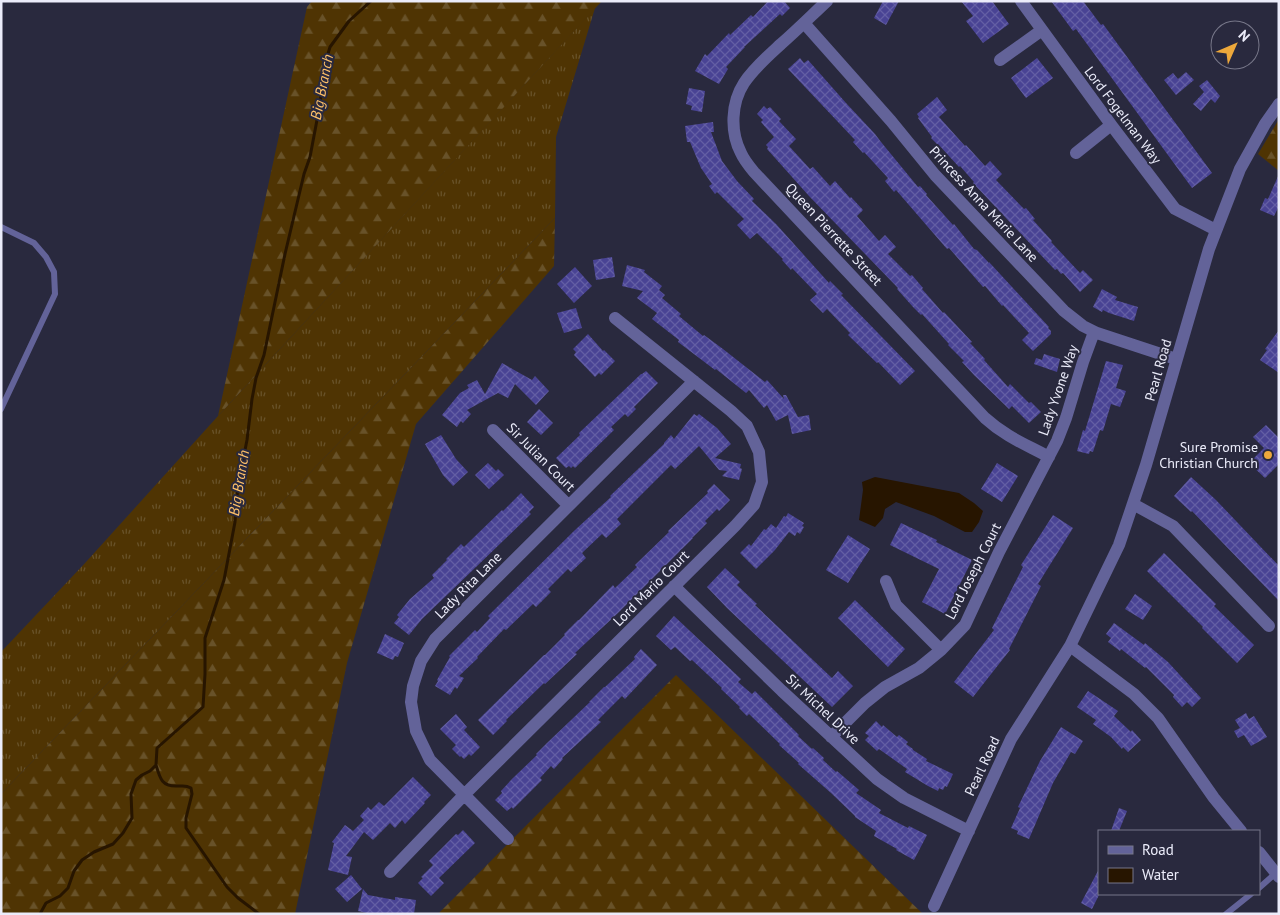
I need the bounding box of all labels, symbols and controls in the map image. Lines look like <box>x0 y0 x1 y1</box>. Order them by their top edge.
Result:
north arrow <box>1210 20 1260 70</box>
text: N <box>1235 26 1254 45</box>
water label: Big Branch <box>306 52 337 121</box>
street label: Lord Fogelman Way <box>1081 63 1166 168</box>
street label: Princess Anna Marie Lane <box>926 142 1042 266</box>
street label: Queen Pierrette Street <box>782 179 886 289</box>
street label: Pearl Road <box>1141 337 1175 403</box>
street label: Lady Yvone Way <box>1034 342 1082 438</box>
street label: Sir Julian Court <box>503 419 579 495</box>
place label: Sure Promise Christian Church <box>1159 438 1258 472</box>
water label: Big Branch <box>224 449 253 517</box>
marker: Sure Promise Christian Church <box>1262 449 1274 461</box>
street label: Lord Joseph Court <box>941 519 1005 622</box>
street label: Lord Mario Court <box>609 546 693 630</box>
street label: Lady Rita Lane <box>431 548 505 622</box>
street label: Sir Michel Drive <box>782 670 864 748</box>
street label: Pearl Road <box>960 733 1004 799</box>
legend <box>1098 830 1260 895</box>
text: Road <box>1142 840 1174 859</box>
text: Water <box>1142 865 1179 884</box>

